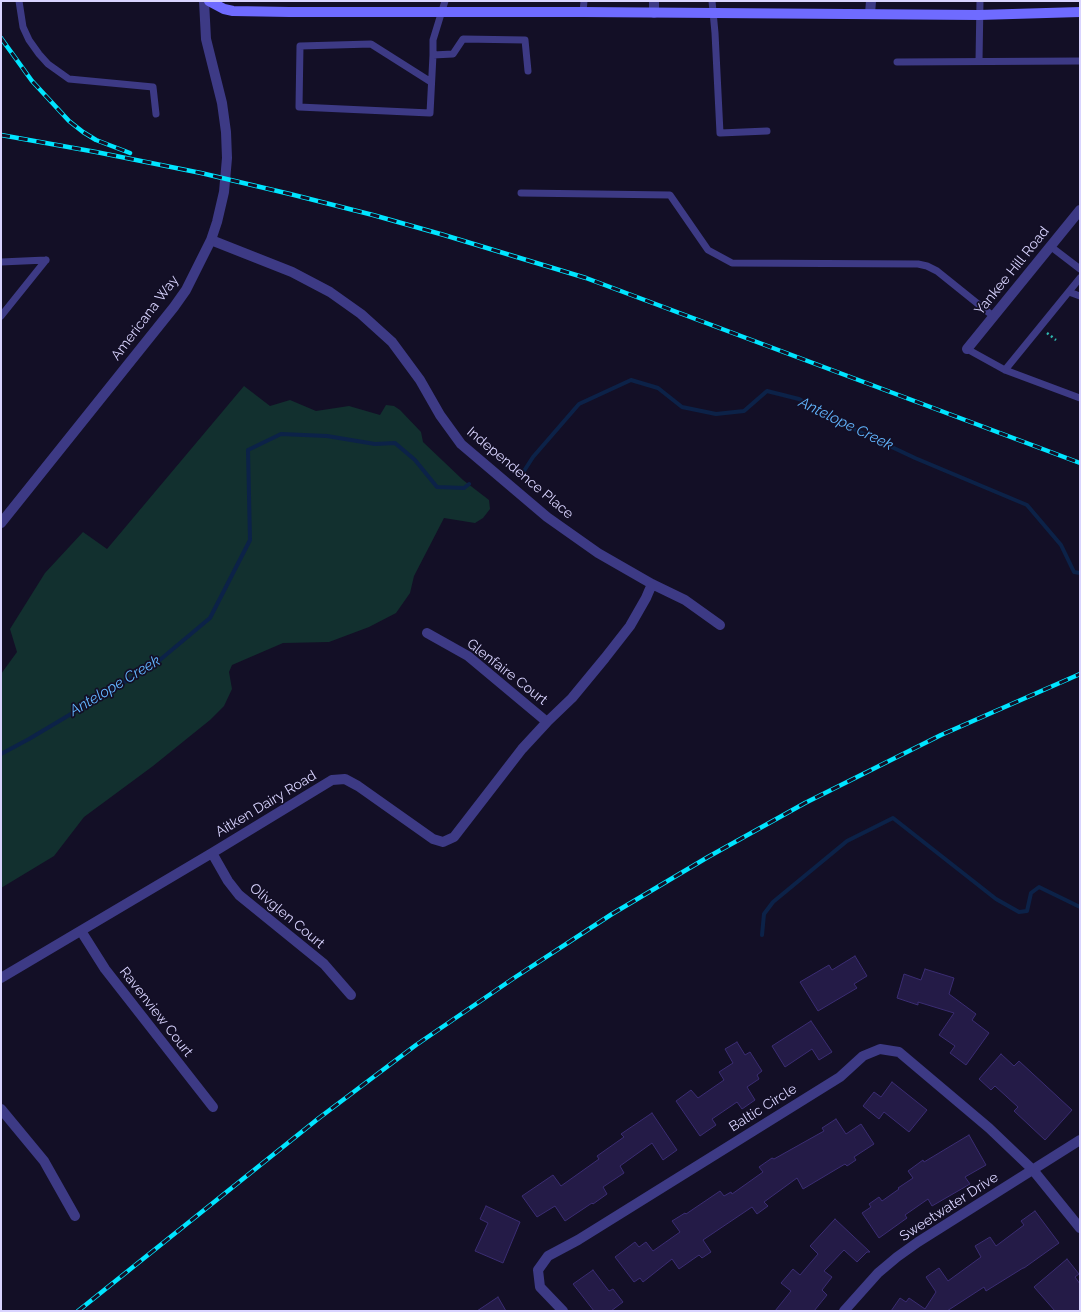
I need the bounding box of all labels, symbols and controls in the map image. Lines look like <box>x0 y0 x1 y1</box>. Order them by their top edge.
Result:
street label: Yankee Hill Road <box>971 223 1053 319</box>
street label: Americana Way <box>108 272 182 364</box>
water label: Antelope Creek <box>796 393 896 455</box>
street label: Independence Place <box>463 423 577 523</box>
street label: Glenfaire Court <box>463 635 551 709</box>
water label: Antelope Creek <box>66 652 164 720</box>
street label: Aitken Dairy Road <box>213 767 319 841</box>
street label: Olivglen Court <box>246 880 328 952</box>
street label: Ravenview Court <box>116 964 196 1060</box>
street label: Baltic Circle <box>726 1081 800 1135</box>
street label: Sweetwater Drive <box>897 1169 1001 1245</box>

